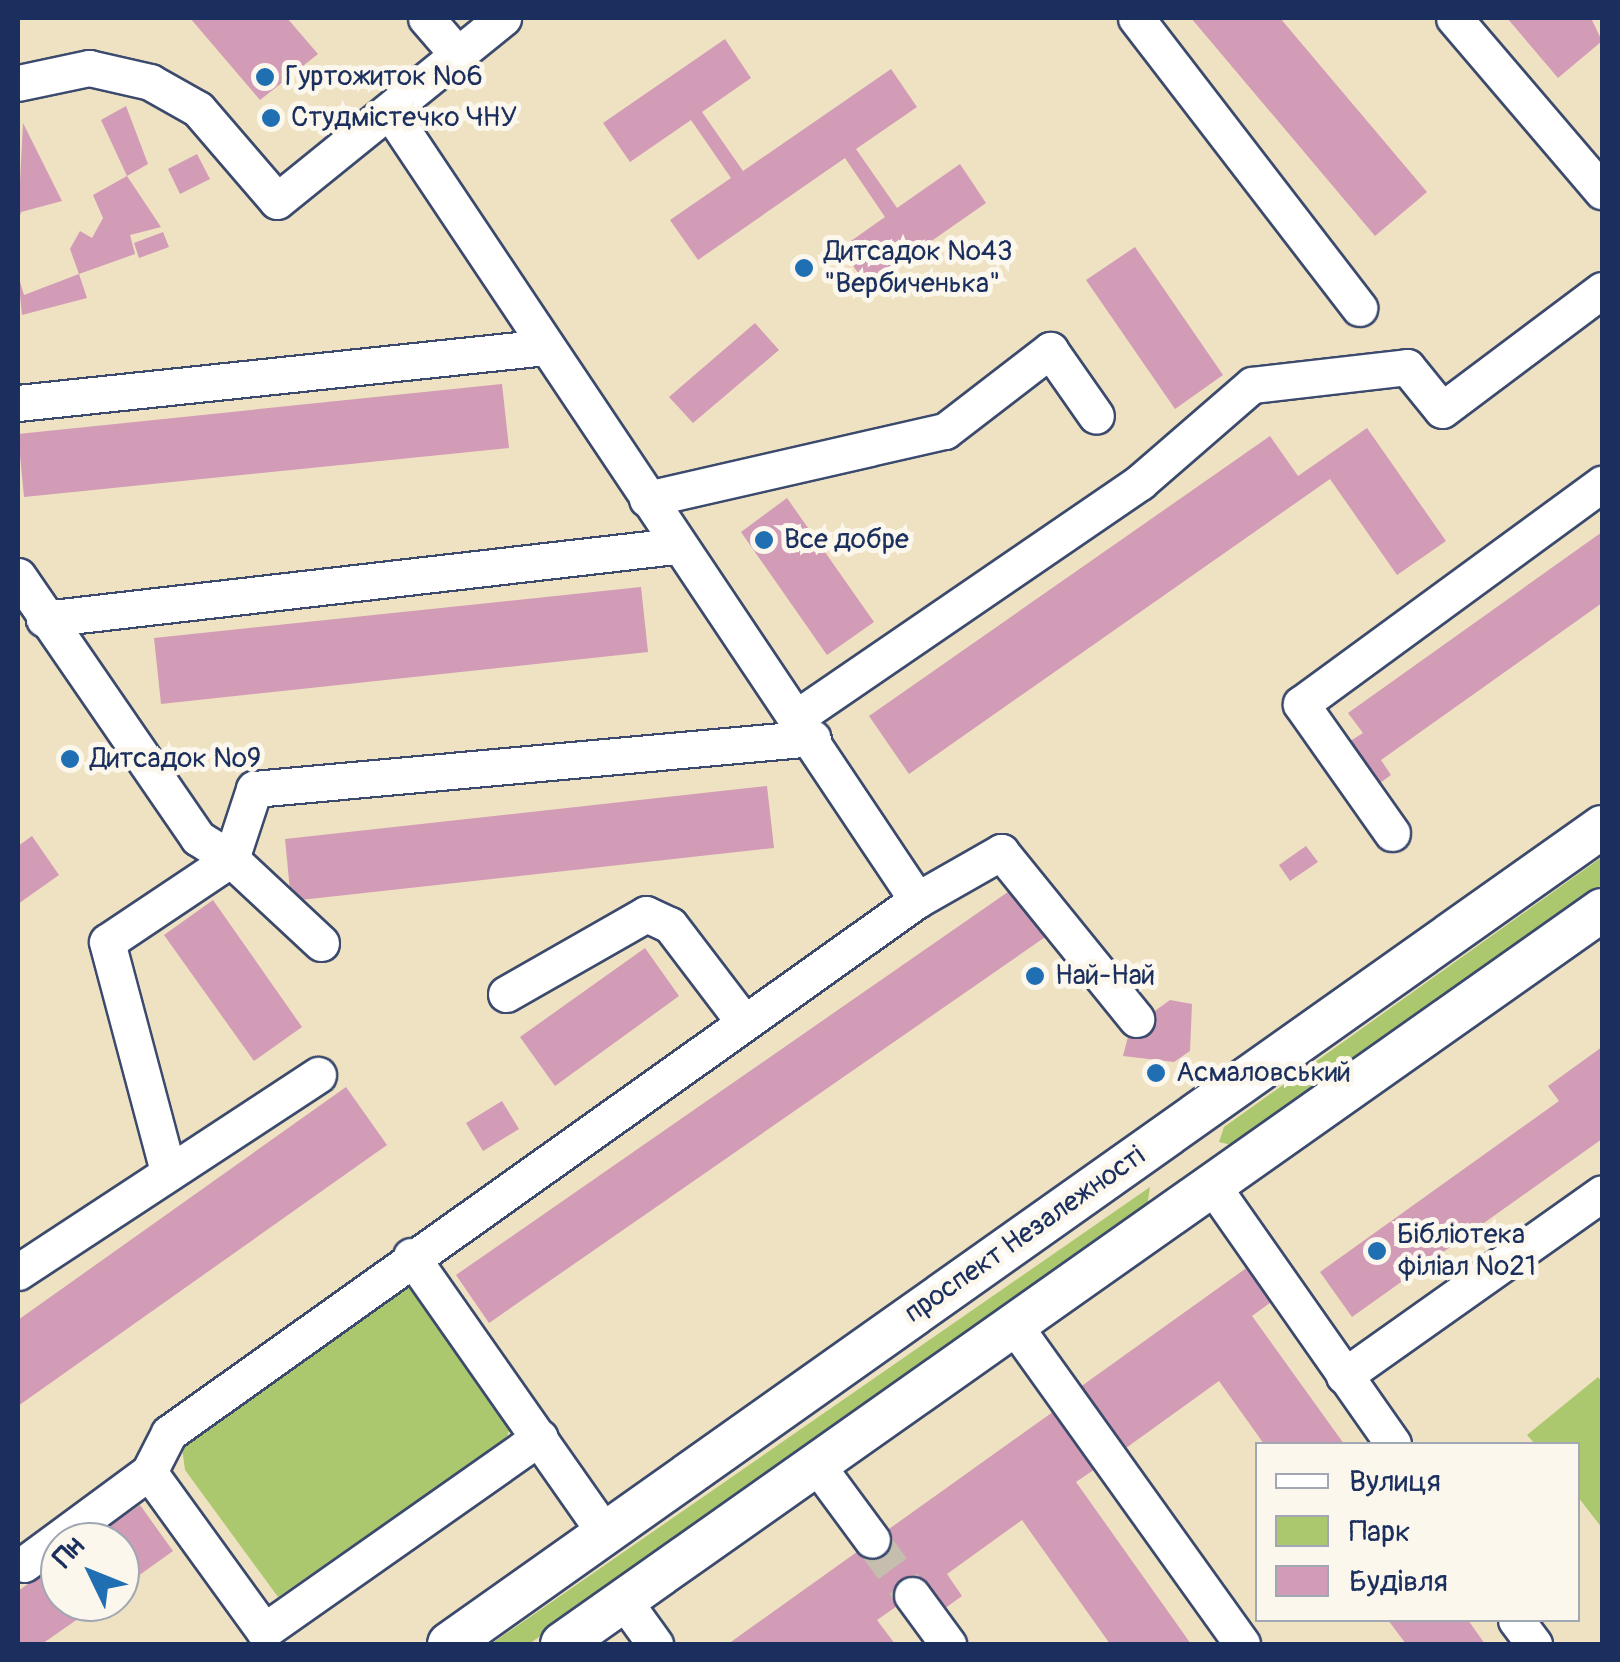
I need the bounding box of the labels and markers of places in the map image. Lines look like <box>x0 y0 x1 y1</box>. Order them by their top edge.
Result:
place label: Гуртожиток №6 <box>285 60 483 94</box>
marker: Гуртожиток №6 <box>254 66 276 88</box>
place label: Студмістечко ЧНУ <box>291 101 517 135</box>
marker: Студмістечко ЧНУ <box>260 107 282 129</box>
place label: Дитсадок №43 "Вербиченька" <box>824 235 1013 301</box>
marker: Дитсадок №43 "Вербиченька" <box>793 257 815 279</box>
place label: Все добре <box>784 523 909 557</box>
marker: Все добре <box>753 529 775 551</box>
place label: Дитсадок №9 <box>90 742 261 776</box>
marker: Дитсадок №9 <box>59 748 81 770</box>
place label: Най-Най <box>1055 959 1155 993</box>
marker: Най-Най <box>1024 965 1046 987</box>
place label: Асмаловський <box>1176 1056 1351 1090</box>
marker: Асмаловський <box>1145 1062 1167 1084</box>
place label: Бібліотека філіал №21 <box>1397 1218 1536 1284</box>
marker: Бібліотека філіал №21 <box>1366 1240 1388 1262</box>

